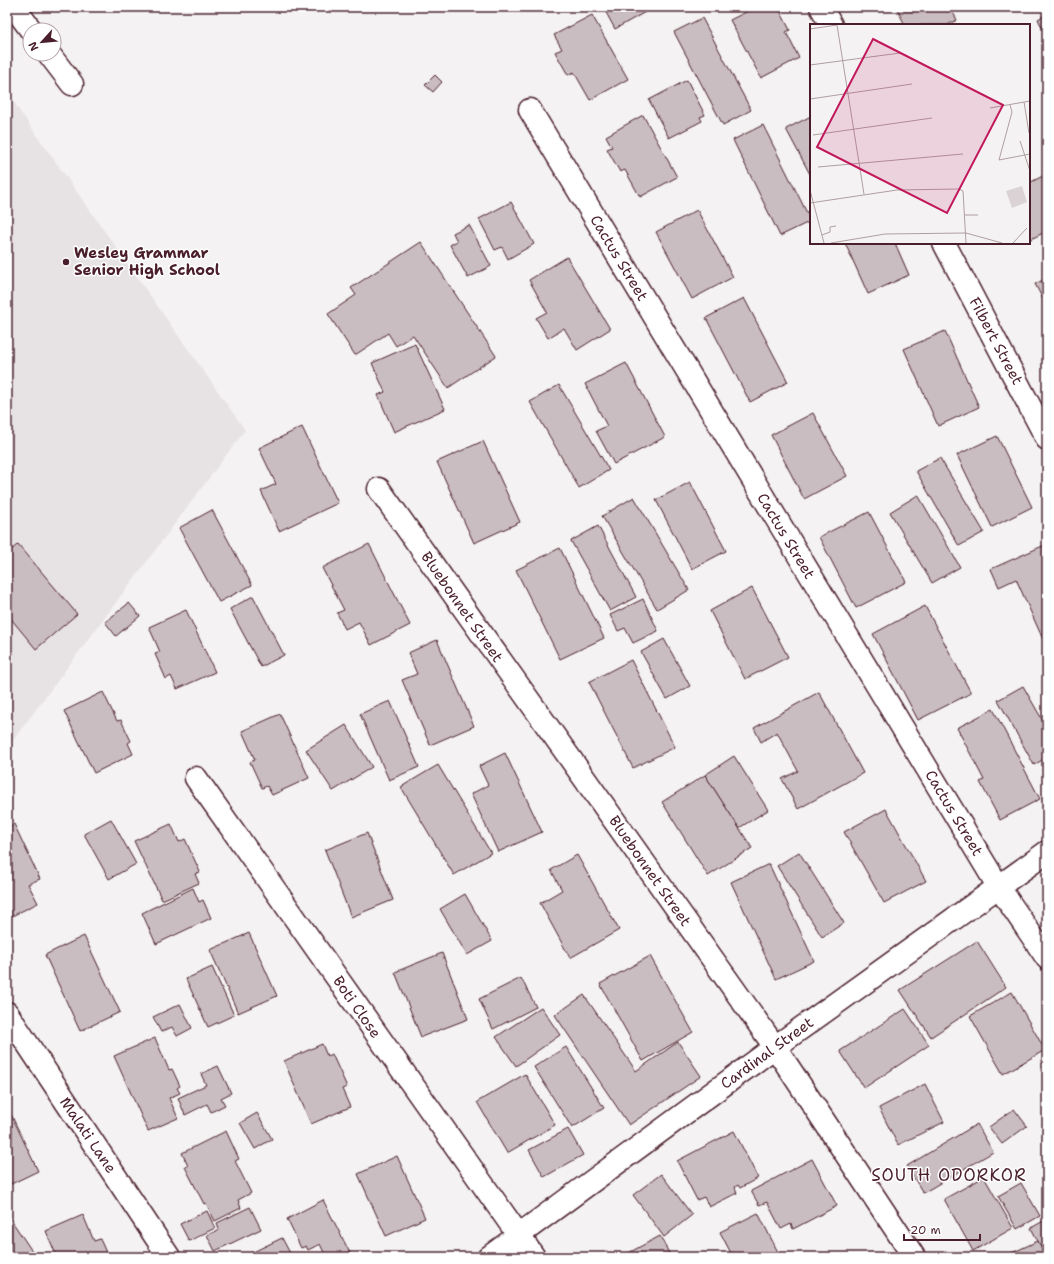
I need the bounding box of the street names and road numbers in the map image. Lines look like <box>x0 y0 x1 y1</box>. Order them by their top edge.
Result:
street label: Cactus Street <box>586 211 652 305</box>
street label: Filbert Street <box>965 294 1027 388</box>
street label: Cactus Street <box>753 489 819 583</box>
street label: Bluebonnet Street <box>416 548 508 666</box>
street label: Cactus Street <box>921 766 987 860</box>
street label: Bluebonnet Street <box>604 812 696 930</box>
street label: Boti Close <box>328 972 386 1042</box>
street label: Cardinal Street <box>717 1013 817 1093</box>
street label: Malati Lane <box>55 1093 121 1177</box>

